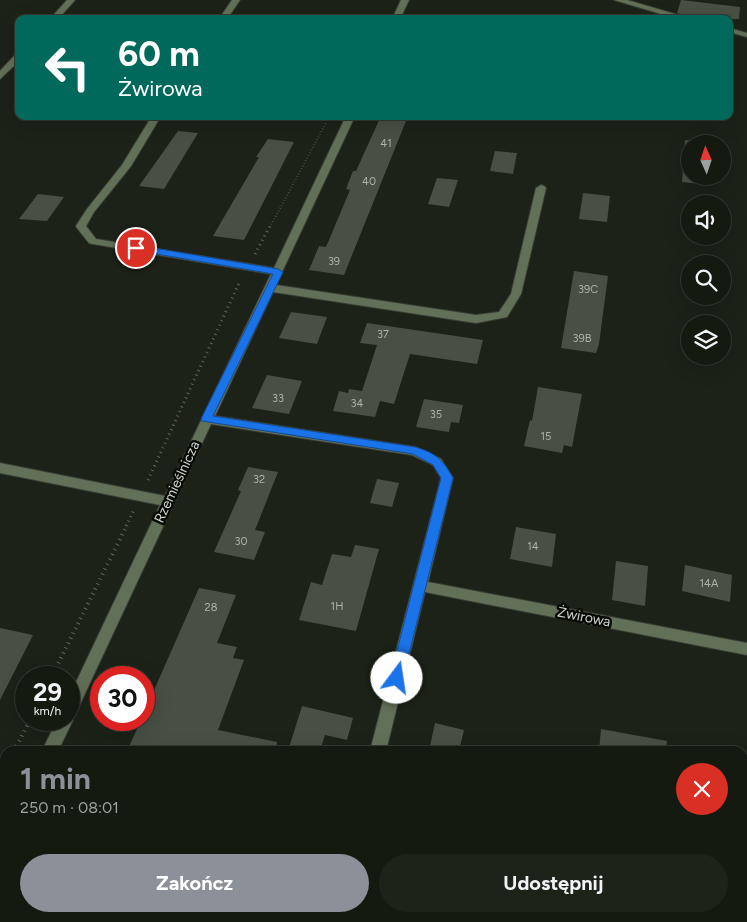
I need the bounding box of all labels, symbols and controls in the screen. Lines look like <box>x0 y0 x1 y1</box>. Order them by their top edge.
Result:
text: 60 m <box>118 33 200 75</box>
icon: left <box>35 35 100 100</box>
text: Żwirowa <box>118 75 203 102</box>
north arrow <box>681 135 731 185</box>
map controls <box>681 135 731 365</box>
house number: 41 <box>380 137 392 150</box>
house number: 40 <box>362 175 376 188</box>
button: sound <box>681 195 731 245</box>
pin <box>115 227 157 269</box>
icon: arrive <box>122 234 150 262</box>
house number: 39 <box>328 255 340 268</box>
button: search <box>681 255 731 305</box>
house number: 39C <box>578 283 598 296</box>
button: layers <box>681 315 731 365</box>
house number: 37 <box>377 328 389 341</box>
house number: 39B <box>573 332 592 345</box>
house number: 33 <box>272 392 284 405</box>
house number: 34 <box>351 397 364 410</box>
house number: 35 <box>430 408 442 421</box>
house number: 15 <box>541 430 551 443</box>
street label: Rzemieślnicza <box>151 438 203 526</box>
house number: 32 <box>253 473 265 486</box>
house number: 30 <box>234 535 248 548</box>
house number: 14 <box>527 540 539 553</box>
house number: 14A <box>700 577 719 590</box>
house number: 1H <box>331 600 343 613</box>
house number: 28 <box>205 601 218 614</box>
street label: Żwirowa <box>556 604 612 630</box>
position arrow <box>370 651 422 703</box>
speed limit sign: 30 <box>90 666 155 731</box>
text: 29 <box>33 677 62 707</box>
text: km/h <box>34 704 61 718</box>
text: 1 min <box>20 760 91 797</box>
button: close <box>676 763 728 815</box>
text: 250 m · 08:01 <box>20 798 119 817</box>
button: Zakończ <box>20 854 369 912</box>
button: Udostępnij <box>379 854 728 912</box>

